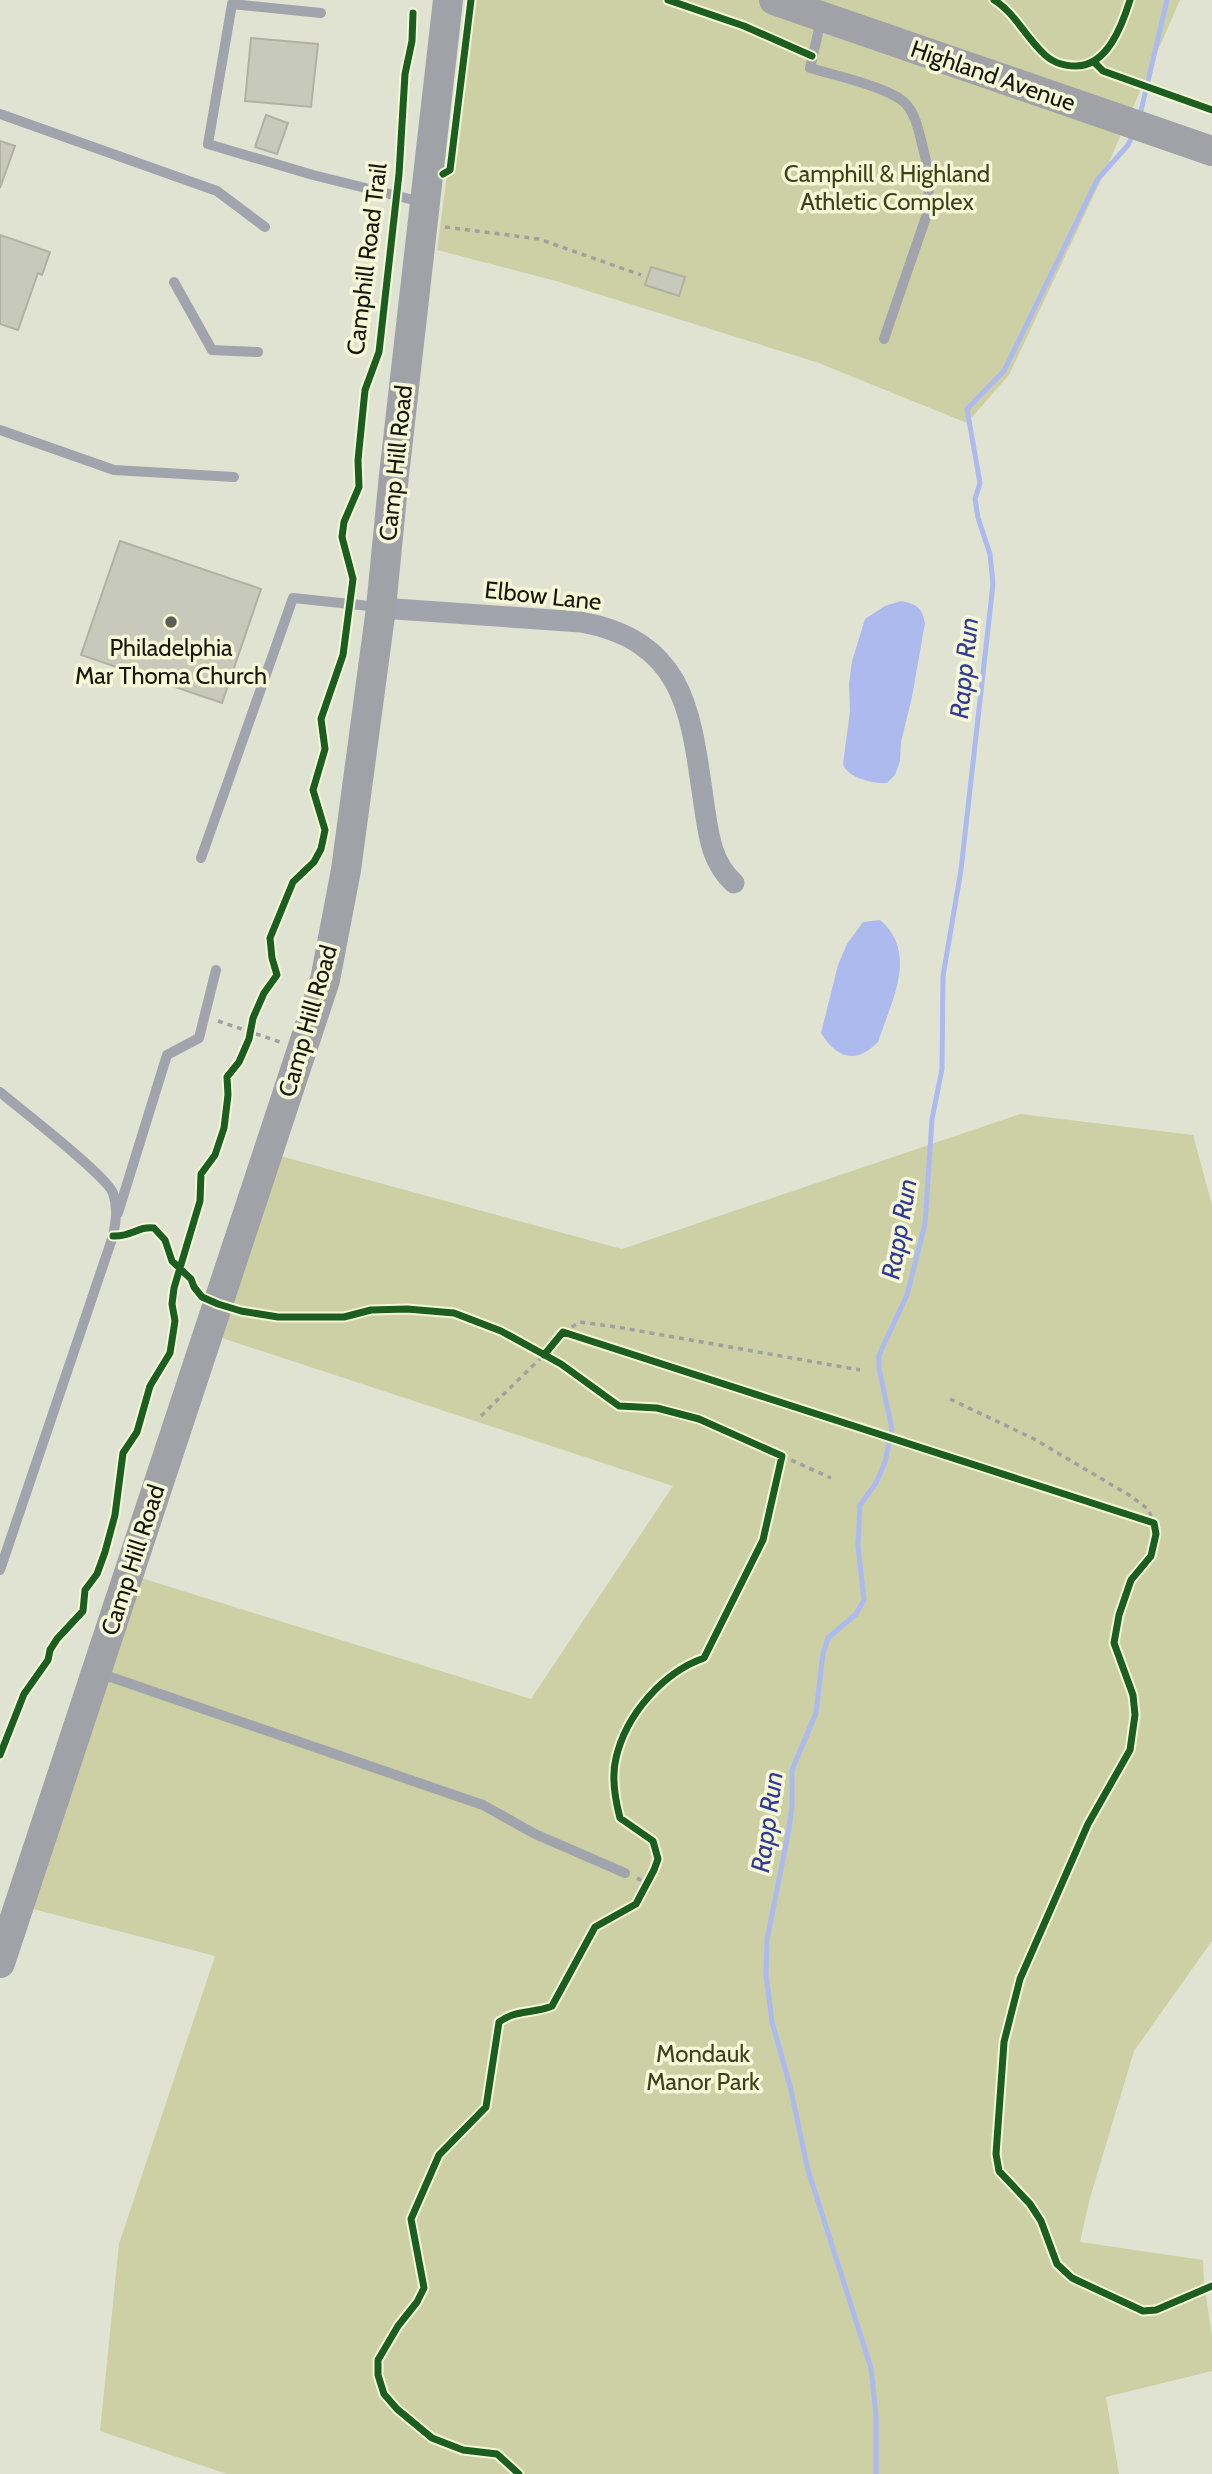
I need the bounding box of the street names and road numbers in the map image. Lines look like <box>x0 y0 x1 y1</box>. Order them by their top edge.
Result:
street label: Highland Avenue <box>907 34 1079 117</box>
street label: Camphill Road Trail <box>340 161 393 357</box>
street label: Camp Hill Road <box>373 383 418 542</box>
street label: Elbow Lane <box>483 575 603 616</box>
street label: Camp Hill Road <box>272 942 343 1100</box>
street label: Camp Hill Road <box>95 1481 171 1639</box>

